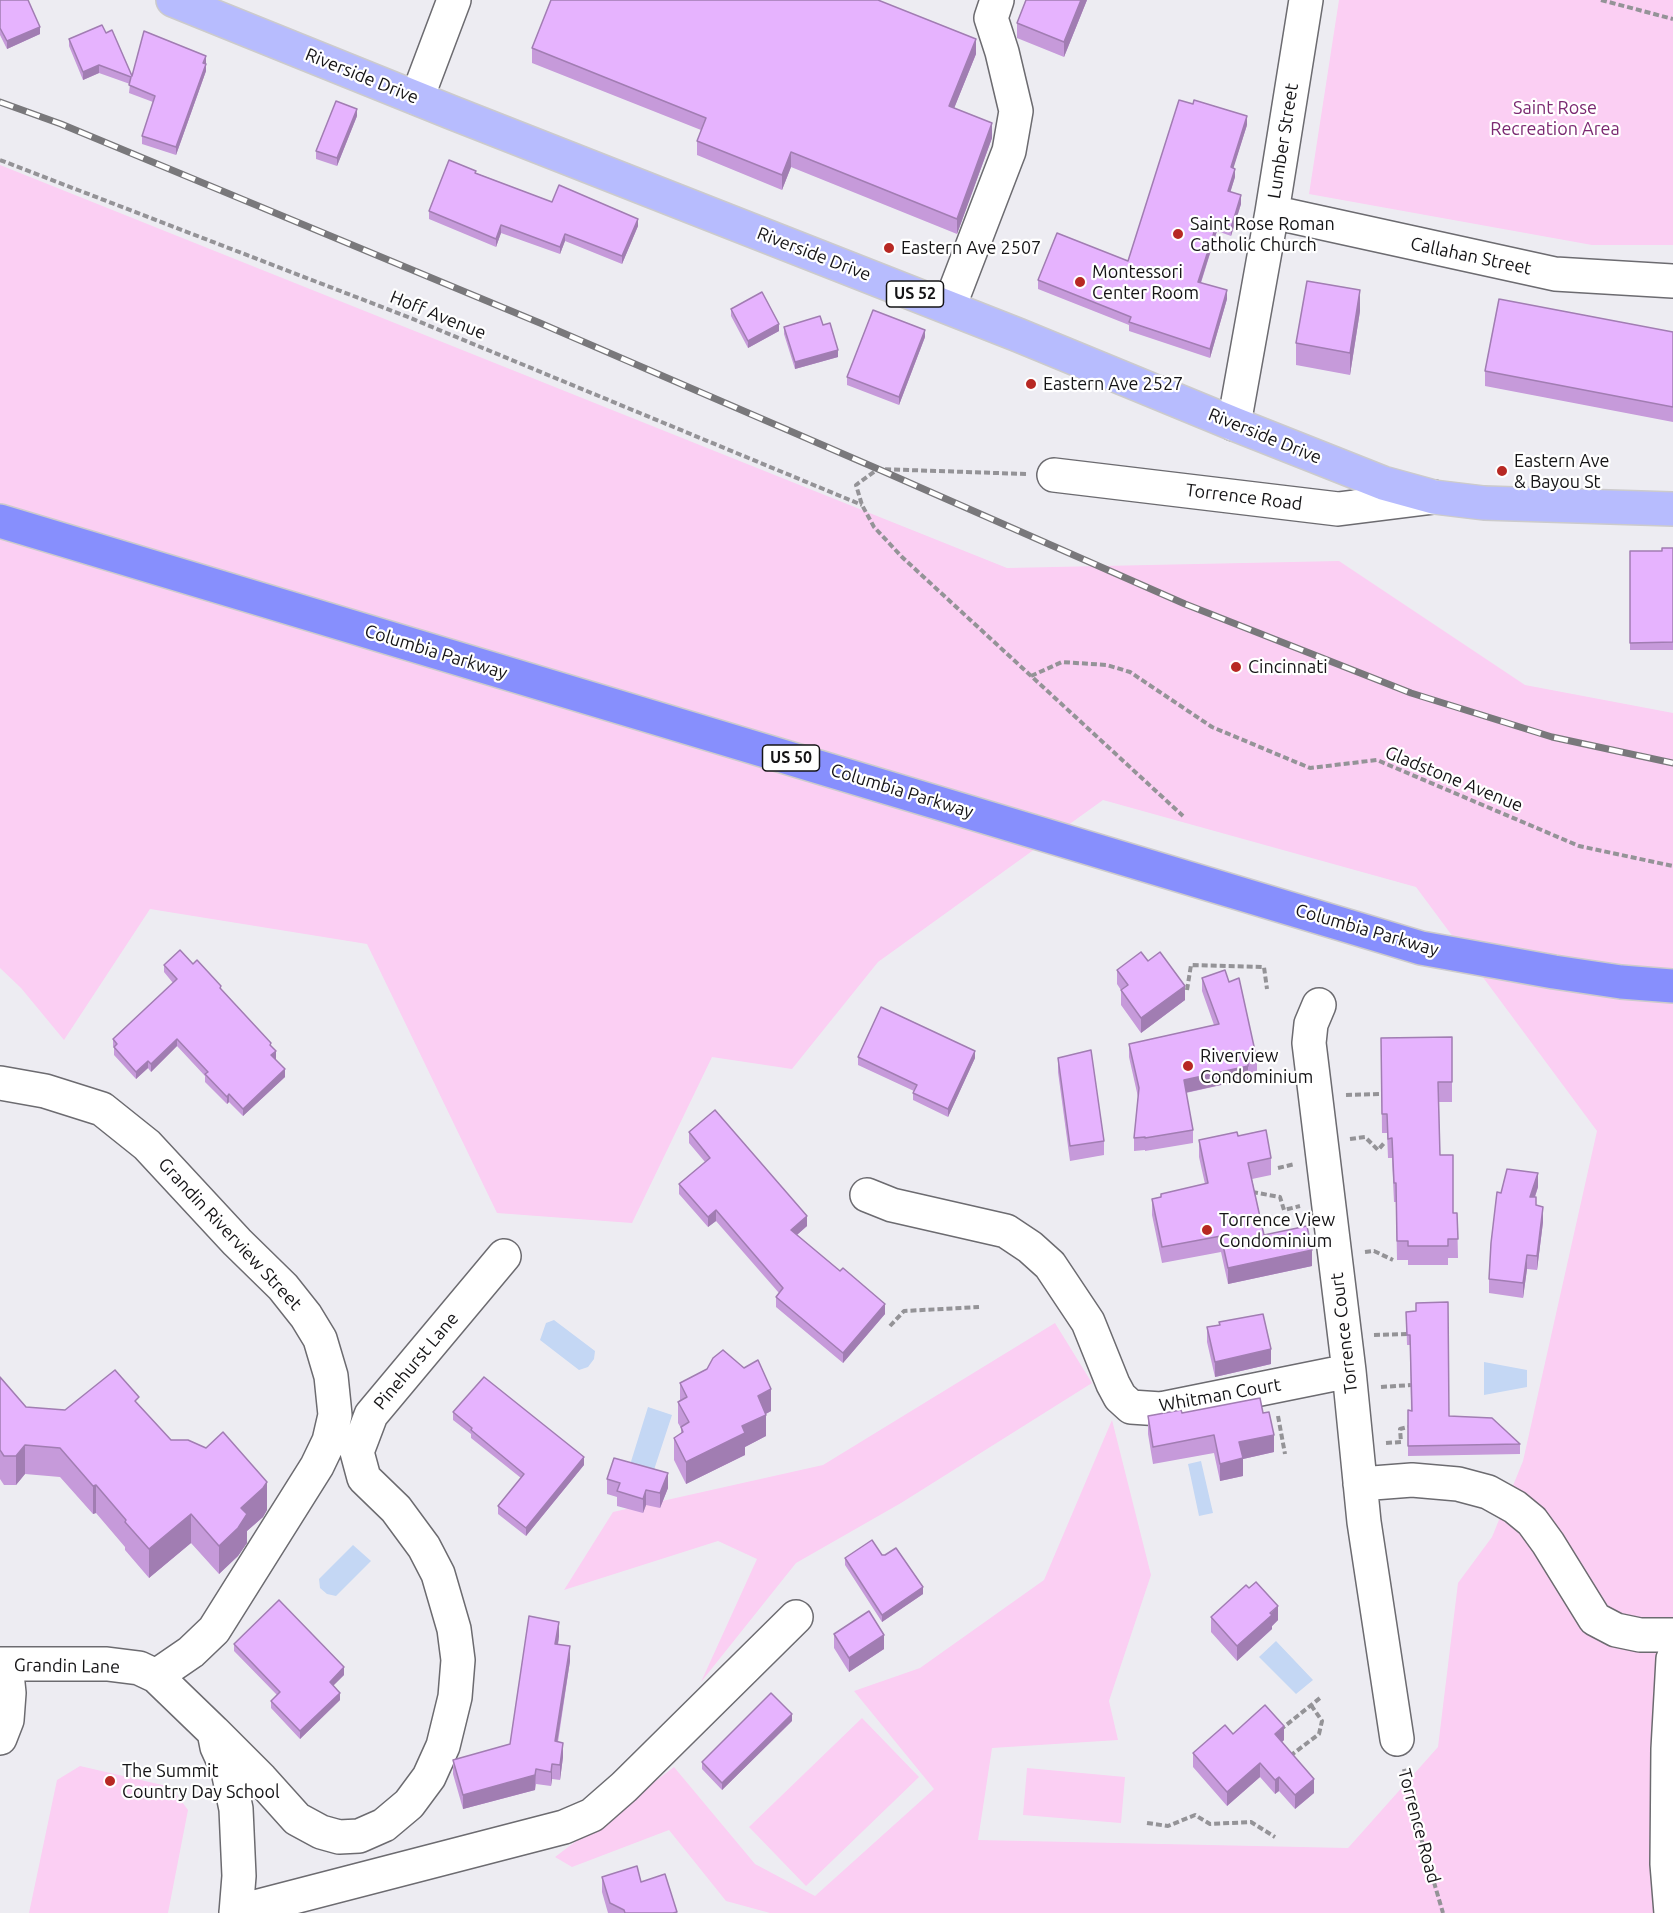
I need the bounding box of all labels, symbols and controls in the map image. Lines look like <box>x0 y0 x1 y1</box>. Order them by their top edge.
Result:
street label: Riverside Drive <box>302 43 422 109</box>
street label: Lumber Street <box>1263 82 1303 200</box>
park label: Saint Rose Recreation Area <box>1490 97 1620 140</box>
place label: Saint Rose Roman Catholic Church <box>1190 213 1335 256</box>
street label: Riverside Drive <box>754 222 874 286</box>
marker: Saint Rose Roman Catholic Church <box>1171 227 1185 241</box>
street label: Callahan Street <box>1408 233 1534 279</box>
place label: Eastern Ave 2507 <box>901 237 1041 259</box>
marker: Eastern Ave 2507 <box>882 241 896 255</box>
place label: Montessori Center Room <box>1092 261 1199 304</box>
marker: Montessori Center Room <box>1073 275 1087 289</box>
road number: US 52 <box>886 281 944 307</box>
street label: Hoff Avenue <box>387 286 489 344</box>
place label: Eastern Ave 2527 <box>1043 373 1183 395</box>
marker: Eastern Ave 2527 <box>1024 377 1038 391</box>
street label: Riverside Drive <box>1205 403 1325 469</box>
place label: Eastern Ave & Bayou St <box>1514 450 1609 492</box>
marker: Eastern Ave & Bayou St <box>1495 464 1509 478</box>
street label: Torrence Road <box>1184 479 1304 515</box>
street label: Columbia Parkway <box>362 620 510 684</box>
place label: Cincinnati <box>1248 656 1328 678</box>
marker: Cincinnati <box>1229 660 1243 674</box>
street label: Gladstone Avenue <box>1382 741 1526 817</box>
road number: US 50 <box>762 745 820 771</box>
street label: Columbia Parkway <box>828 759 976 823</box>
street label: Columbia Parkway <box>1293 899 1441 961</box>
place label: Riverview Condominium <box>1200 1045 1313 1088</box>
marker: Riverview Condominium <box>1181 1059 1195 1073</box>
street label: Grandin Riverview Street <box>154 1153 306 1315</box>
place label: Torrence View Condominium <box>1219 1209 1335 1252</box>
marker: Torrence View Condominium <box>1200 1223 1214 1237</box>
street label: Torrence Court <box>1326 1271 1362 1395</box>
street label: Pinehurst Lane <box>369 1308 463 1414</box>
street label: Whitman Court <box>1157 1374 1283 1416</box>
street label: Grandin Lane <box>14 1654 120 1678</box>
place label: The Summit Country Day School <box>122 1760 280 1802</box>
street label: Torrence Road <box>1393 1767 1445 1885</box>
marker: The Summit Country Day School <box>103 1774 117 1788</box>

